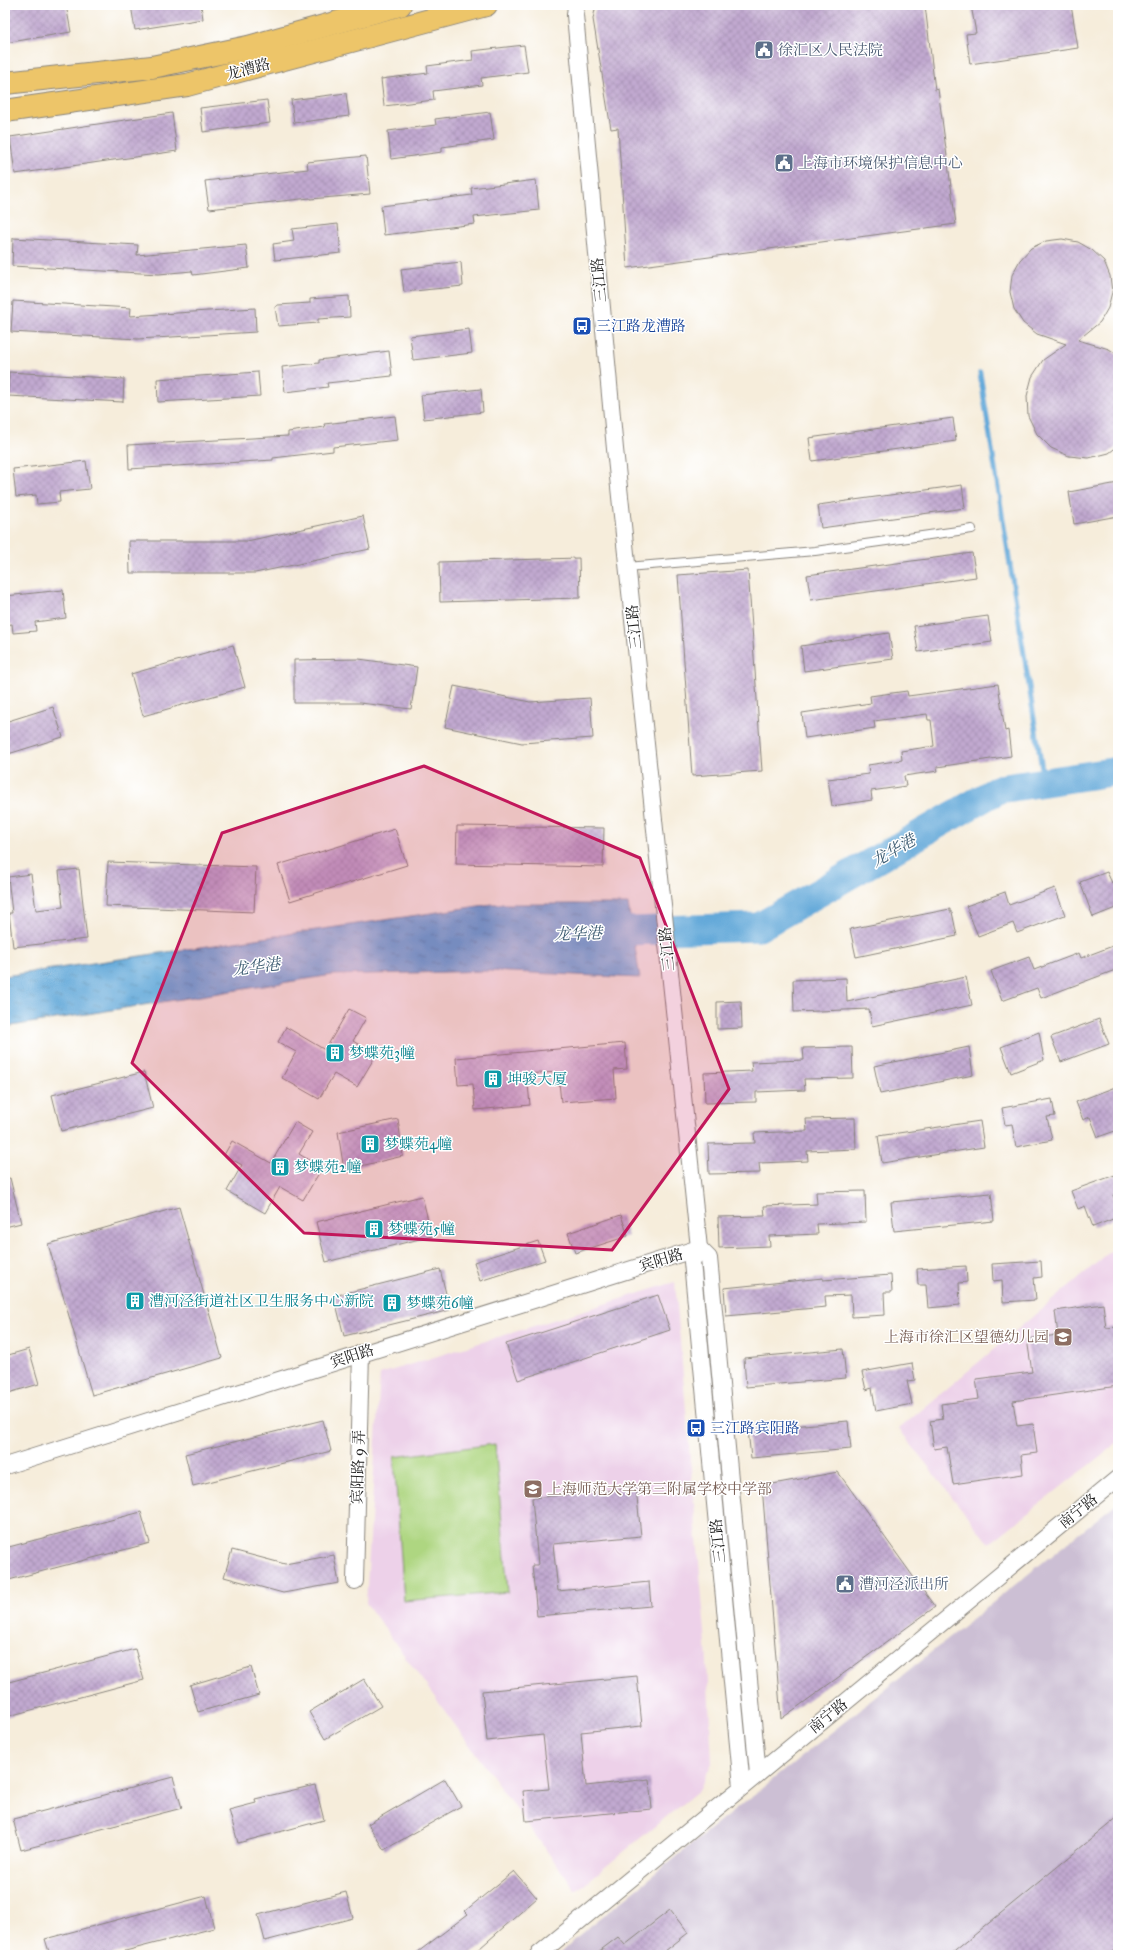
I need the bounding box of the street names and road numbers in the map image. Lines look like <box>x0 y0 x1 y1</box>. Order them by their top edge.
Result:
street label: 龙漕路 <box>224 54 272 84</box>
street label: 三江路 <box>588 257 610 303</box>
street label: 三江路 <box>623 604 645 650</box>
street label: 三江路 <box>656 926 678 972</box>
street label: 宾阳路 <box>637 1245 685 1275</box>
street label: 宾阳路 <box>328 1340 376 1372</box>
street label: 宾阳路 9 弄 <box>348 1429 368 1505</box>
street label: 南宁路 <box>1055 1490 1101 1532</box>
street label: 三江路 <box>707 1518 729 1564</box>
street label: 南宁路 <box>805 1695 851 1737</box>

